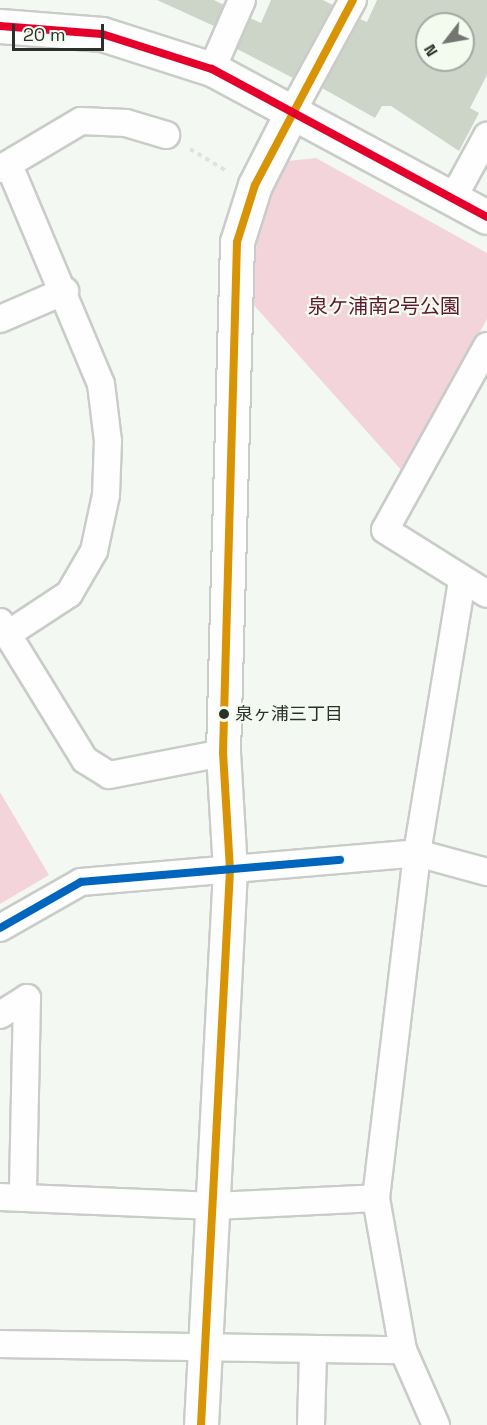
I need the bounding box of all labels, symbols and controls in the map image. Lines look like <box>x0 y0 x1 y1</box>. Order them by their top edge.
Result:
scale bar <box>15 12 106 50</box>
north arrow <box>415 12 475 72</box>
text: 20 m <box>23 23 66 46</box>
text: N <box>419 40 443 61</box>
park label: 泉ケ浦南2号公園 <box>308 294 460 318</box>
place label: 泉ヶ浦三丁目 <box>235 703 343 725</box>
marker: 泉ヶ浦三丁目 <box>218 708 230 720</box>

